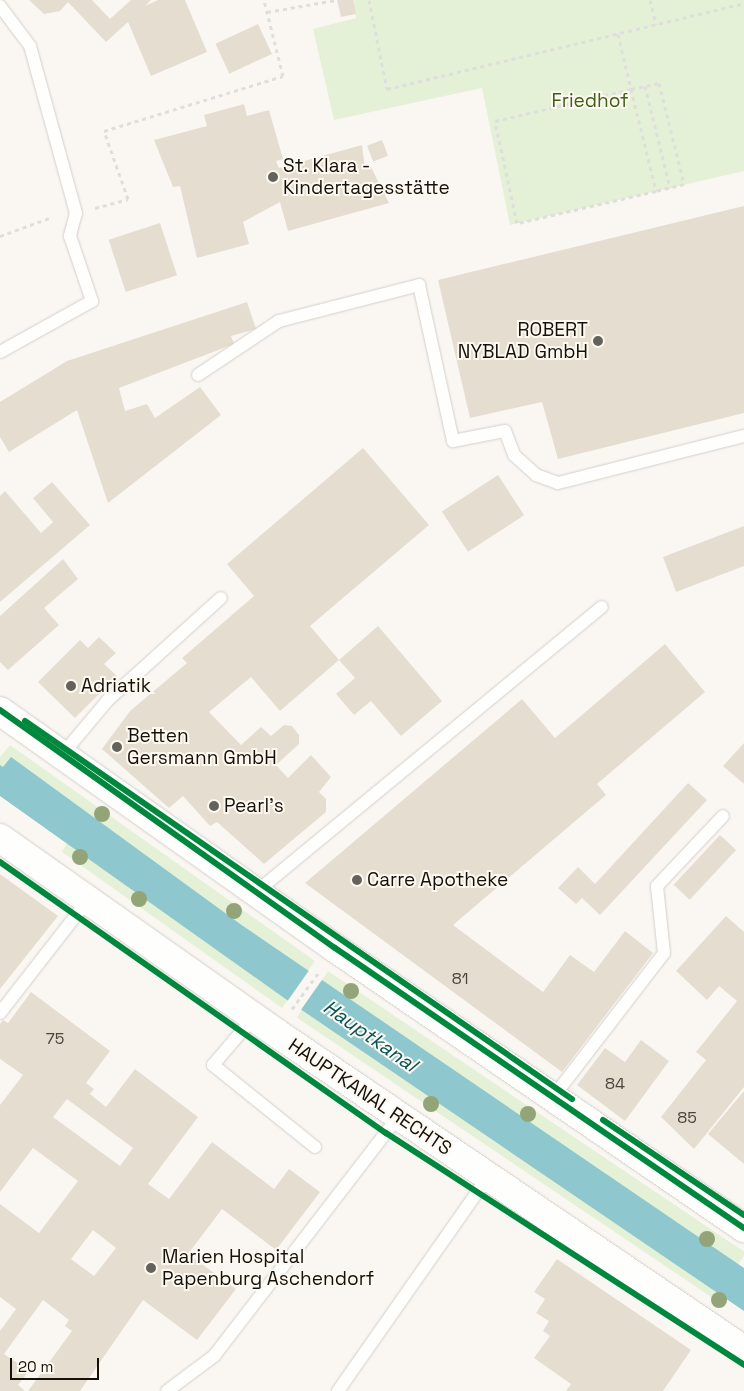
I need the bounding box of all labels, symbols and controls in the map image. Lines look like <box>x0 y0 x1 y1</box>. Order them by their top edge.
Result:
park label: Friedhof <box>552 90 628 112</box>
place label: St. Klara - Kindertagesstätte <box>283 155 450 199</box>
marker: St. Klara - Kindertagesstätte <box>267 171 279 183</box>
place label: ROBERT NYBLAD GmbH <box>458 319 588 363</box>
marker: ROBERT NYBLAD GmbH <box>592 335 604 347</box>
place label: Adriatik <box>81 675 151 697</box>
marker: Adriatik <box>65 680 77 692</box>
place label: Betten Gersmann GmbH <box>127 725 277 769</box>
marker: Betten Gersmann GmbH <box>111 741 123 753</box>
place label: Pearl's <box>224 795 284 817</box>
marker: Pearl's <box>208 800 220 812</box>
place label: Carre Apotheke <box>367 869 508 891</box>
marker: Carre Apotheke <box>351 874 363 886</box>
house number: 81 <box>452 969 468 989</box>
water label: Hauptkanal <box>318 995 422 1077</box>
house number: 75 <box>46 1029 64 1049</box>
street label: HAUPTKANAL RECHTS <box>284 1034 456 1160</box>
house number: 84 <box>605 1074 625 1094</box>
house number: 85 <box>677 1108 697 1128</box>
place label: Marien Hospital Papenburg Aschendorf <box>162 1246 374 1290</box>
marker: Marien Hospital Papenburg Aschendorf <box>144 1261 158 1275</box>
scale bar <box>12 1348 101 1380</box>
text: 20 m <box>18 1357 53 1376</box>

